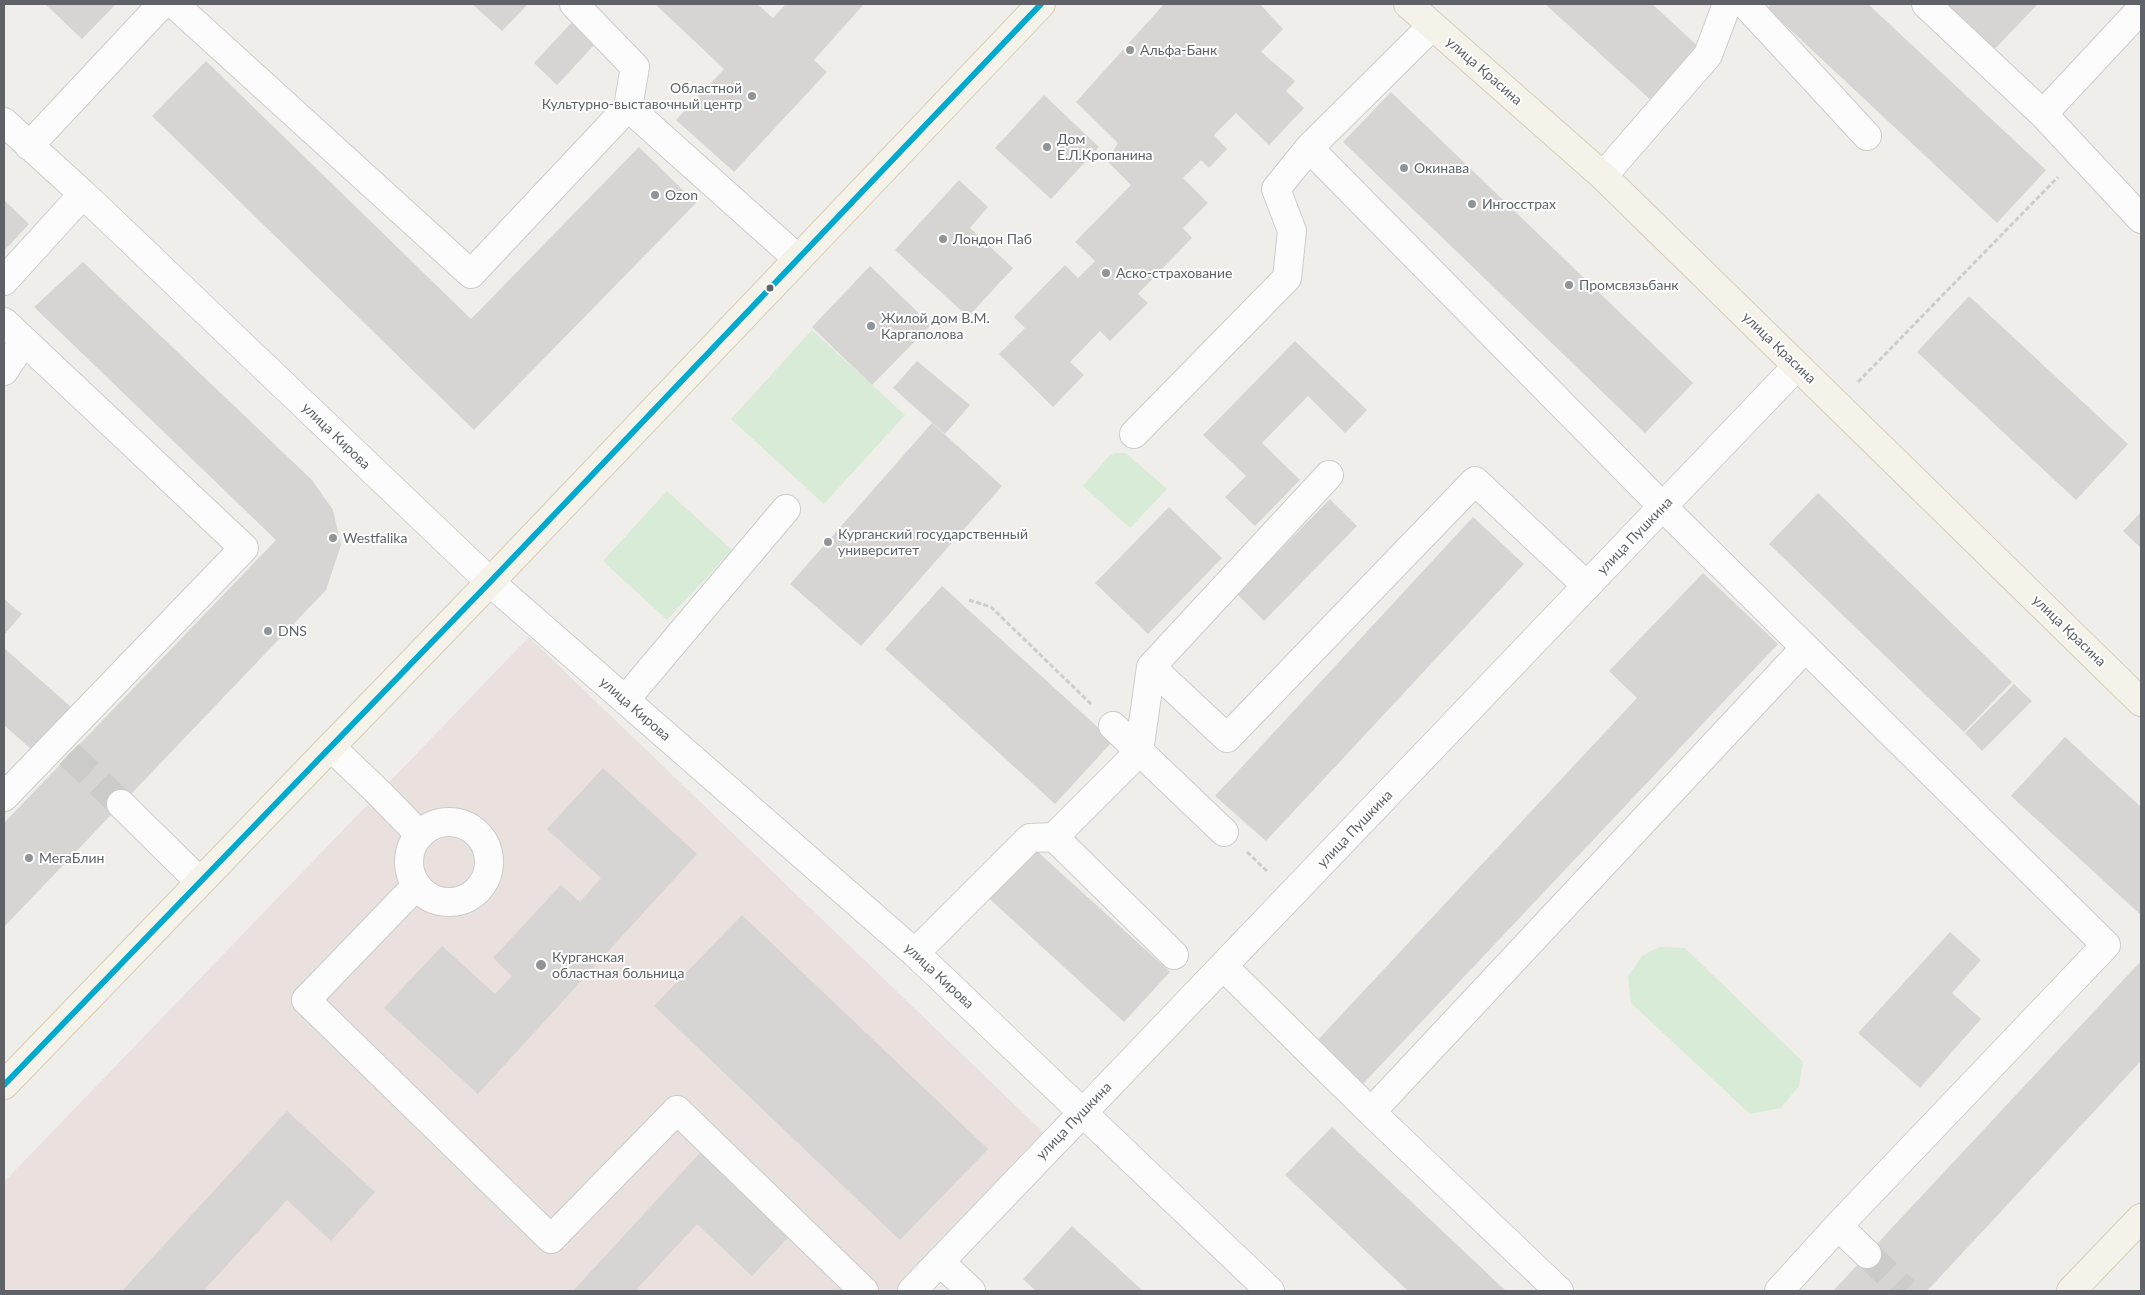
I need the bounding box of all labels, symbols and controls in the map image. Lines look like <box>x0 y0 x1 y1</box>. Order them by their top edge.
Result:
street label: улица Красина <box>1442 33 1526 109</box>
place label: Альфа-Банк <box>1140 42 1217 58</box>
marker: Альфа-Банк <box>1124 44 1136 56</box>
place label: Областной Культурно-выставочный центр <box>542 80 742 112</box>
marker: Областной Культурно-выставочный центр <box>746 90 758 102</box>
place label: Дом Е.Л.Кропанина <box>1057 131 1153 164</box>
marker: Дом Е.Л.Кропанина <box>1041 141 1053 153</box>
place label: Окинава <box>1414 160 1469 176</box>
marker: Окинава <box>1398 162 1410 174</box>
place label: Ozon <box>665 187 698 203</box>
marker: Ozon <box>649 189 661 201</box>
place label: Ингосстрах <box>1482 196 1556 212</box>
marker: Ингосстрах <box>1466 198 1478 210</box>
place label: Лондон Паб <box>953 231 1032 247</box>
marker: Лондон Паб <box>937 233 949 245</box>
place label: Аско-страхование <box>1116 265 1232 281</box>
marker: Аско-страхование <box>1100 267 1112 279</box>
place label: Промсвязьбанк <box>1579 277 1679 293</box>
marker: Промсвязьбанк <box>1563 279 1575 291</box>
unlabelled marker <box>765 283 775 293</box>
street label: улица Красина <box>1739 309 1819 387</box>
place label: Жилой дом В.М. Каргаполова <box>881 310 990 342</box>
marker: Жилой дом В.М. Каргаполова <box>865 320 877 332</box>
street label: улица Кирова <box>298 399 374 473</box>
street label: улица Пушкина <box>1594 494 1676 578</box>
place label: Курганский государственный университет <box>838 526 1028 558</box>
place label: Westfalika <box>343 530 407 546</box>
marker: Westfalika <box>327 532 339 544</box>
marker: Курганский государственный университет <box>822 536 834 548</box>
street label: улица Красина <box>2029 592 2109 670</box>
place label: DNS <box>278 623 307 639</box>
marker: DNS <box>262 625 274 637</box>
street label: улица Кирова <box>596 674 674 744</box>
street label: улица Пушкина <box>1314 787 1396 871</box>
place label: МегаБлин <box>39 850 104 866</box>
marker: МегаБлин <box>23 852 35 864</box>
street label: улица Кирова <box>901 940 977 1012</box>
place label: Курганская областная больница <box>552 949 684 982</box>
marker: Курганская областная больница <box>534 958 548 972</box>
street label: улица Пушкина <box>1033 1079 1115 1163</box>

